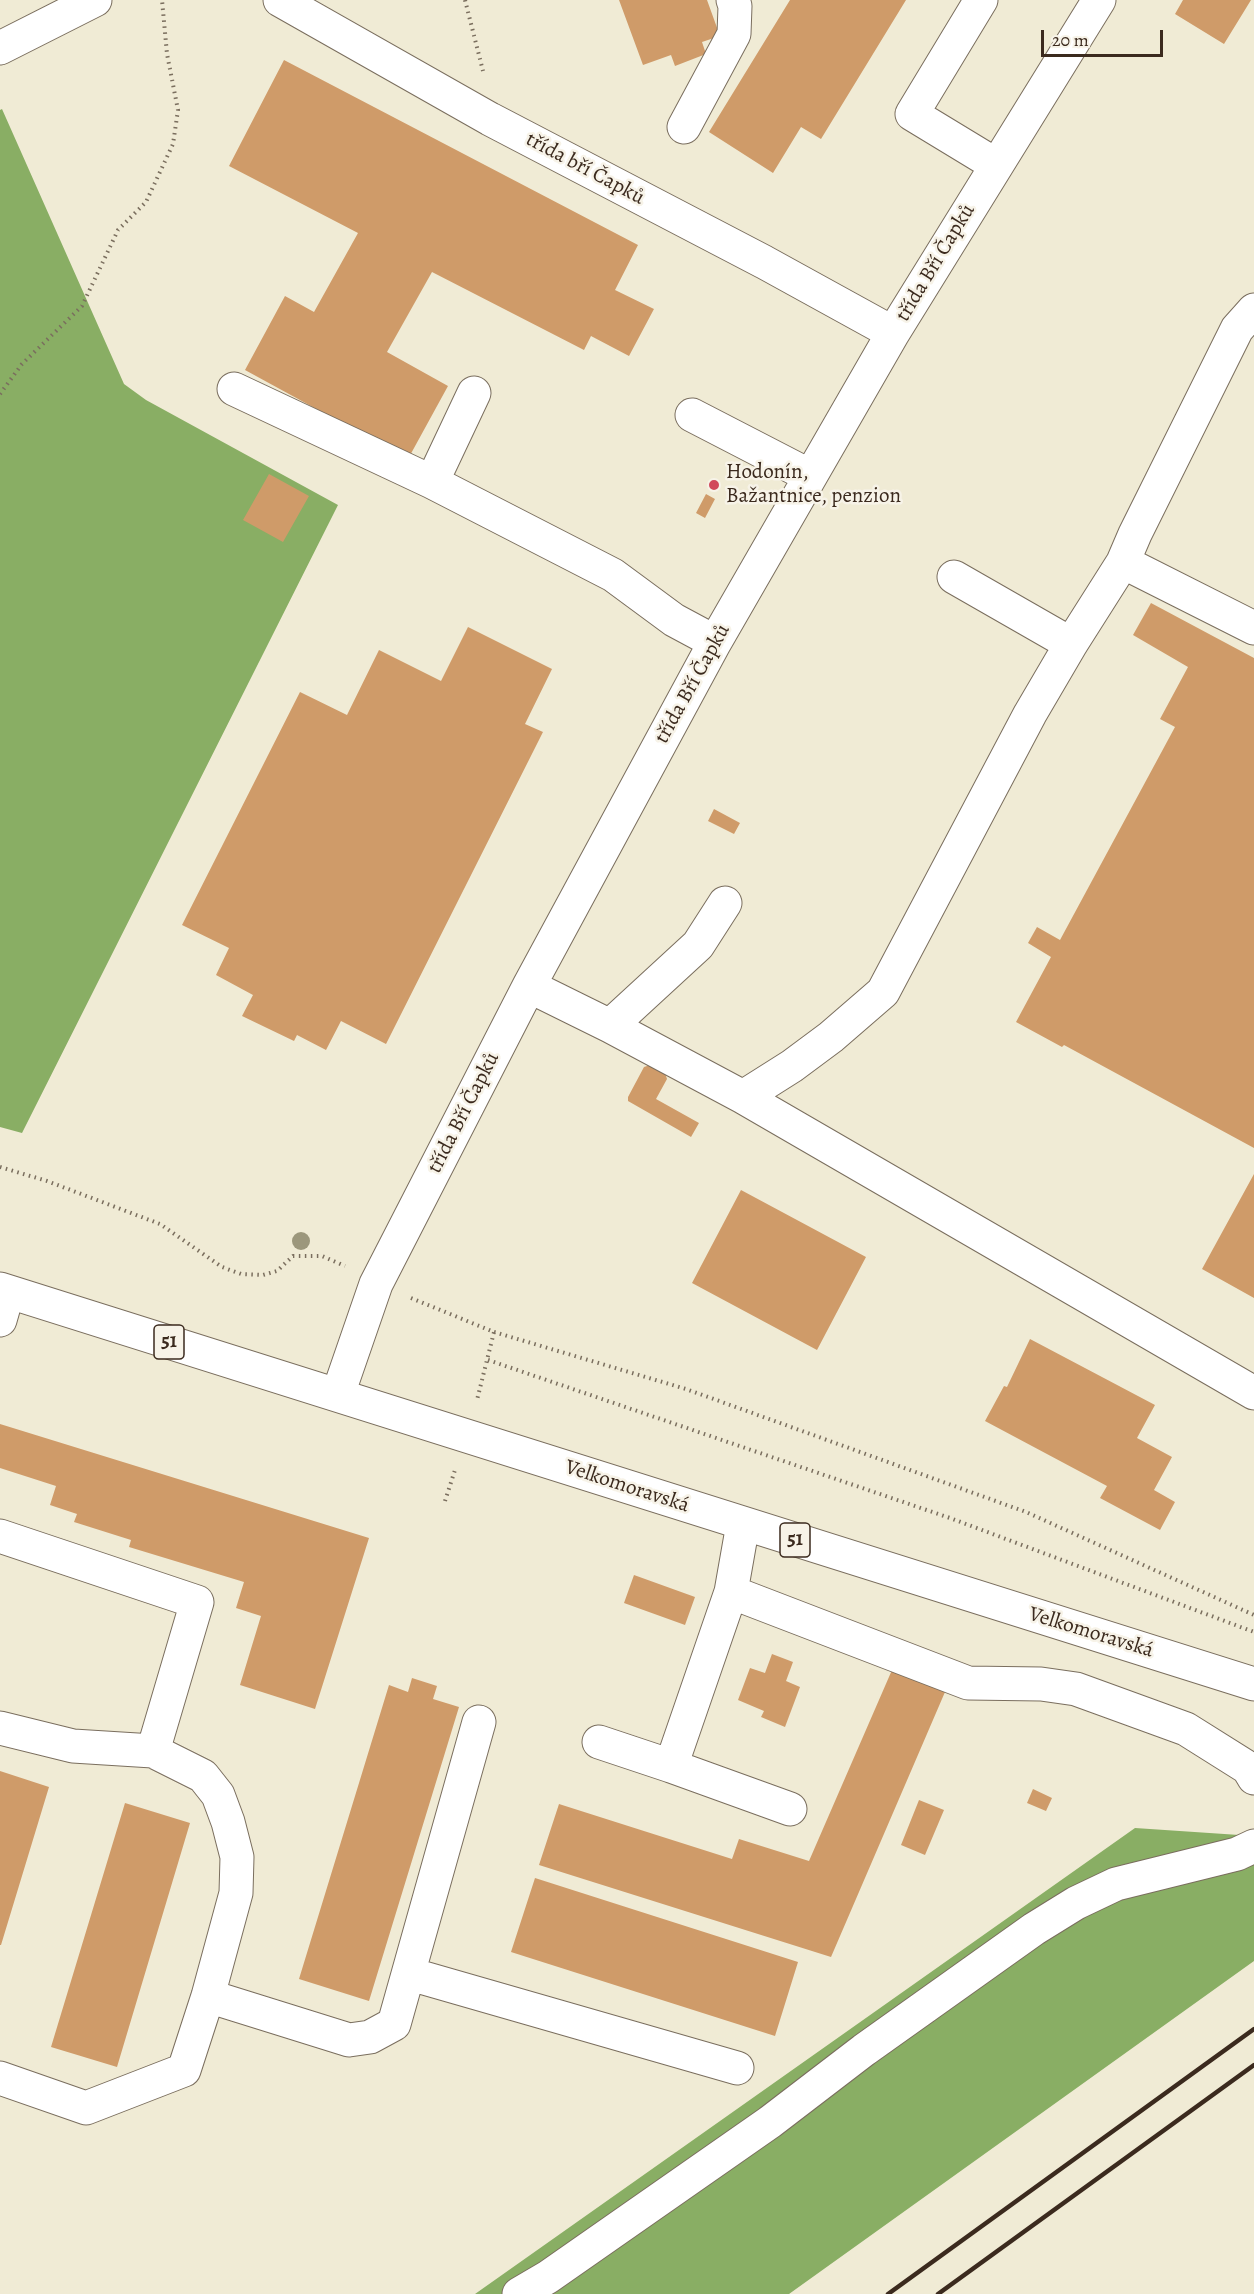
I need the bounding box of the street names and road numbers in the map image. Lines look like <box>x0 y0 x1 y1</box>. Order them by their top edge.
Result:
street label: třída bří Čapků <box>521 127 649 211</box>
street label: třída Bří Čapků <box>891 200 981 326</box>
street label: třída Bří Čapků <box>650 620 736 748</box>
street label: třída Bří Čapků <box>423 1048 505 1178</box>
road number: 51 <box>154 1325 184 1359</box>
street label: Velkomoravská <box>562 1455 692 1519</box>
road number: 51 <box>780 1523 810 1557</box>
street label: Velkomoravská <box>1026 1602 1156 1664</box>

